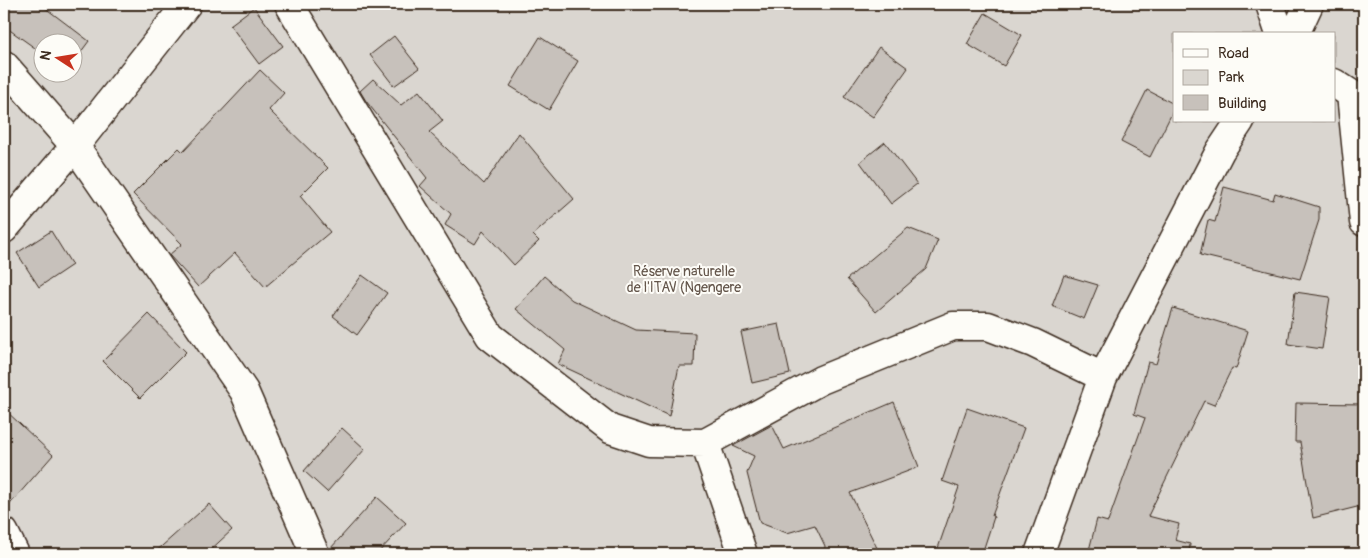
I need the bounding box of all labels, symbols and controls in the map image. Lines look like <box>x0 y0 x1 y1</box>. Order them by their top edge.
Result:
north arrow <box>32 32 82 82</box>
legend <box>1173 32 1336 122</box>
text: Road <box>1218 44 1249 63</box>
text: N <box>36 49 55 62</box>
text: Park <box>1218 68 1245 87</box>
text: Building <box>1218 94 1266 113</box>
park label: Réserve naturelle de l'ITAV (Ngengere <box>627 263 741 296</box>

